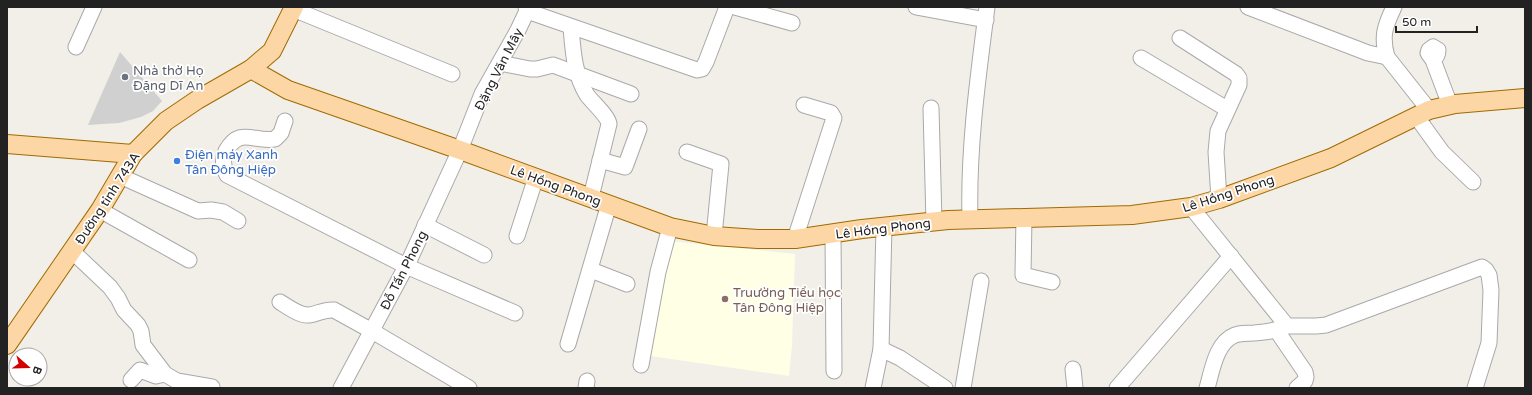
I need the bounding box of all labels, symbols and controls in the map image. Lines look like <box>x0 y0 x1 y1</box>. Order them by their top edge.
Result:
scale bar <box>1396 8 1477 34</box>
text: 50 m <box>1402 15 1431 29</box>
street label: Đặng Văn Mây <box>471 26 526 113</box>
place label: Nhà thờ Họ Đặng Dĩ An <box>133 63 204 94</box>
marker: Nhà thờ Họ Đặng Dĩ An <box>120 72 130 82</box>
place label: Điện máy Xanh Tân Đông Hiệp <box>185 147 278 178</box>
street label: Đường tỉnh 743A <box>72 149 144 248</box>
marker: Điện máy Xanh Tân Đông Hiệp <box>172 156 182 166</box>
street label: Lê Hồng Phong <box>508 162 603 210</box>
street label: Lê Hồng Phong <box>1180 172 1276 216</box>
street label: Lê Hồng Phong <box>835 215 932 243</box>
street label: Đỗ Tấn Phong <box>377 228 431 313</box>
place label: Truường Tiểu học Tân Đông Hiệp <box>733 285 841 316</box>
marker: Truường Tiểu học Tân Đông Hiệp <box>720 294 730 304</box>
north arrow <box>8 347 48 387</box>
text: B <box>29 364 44 376</box>

